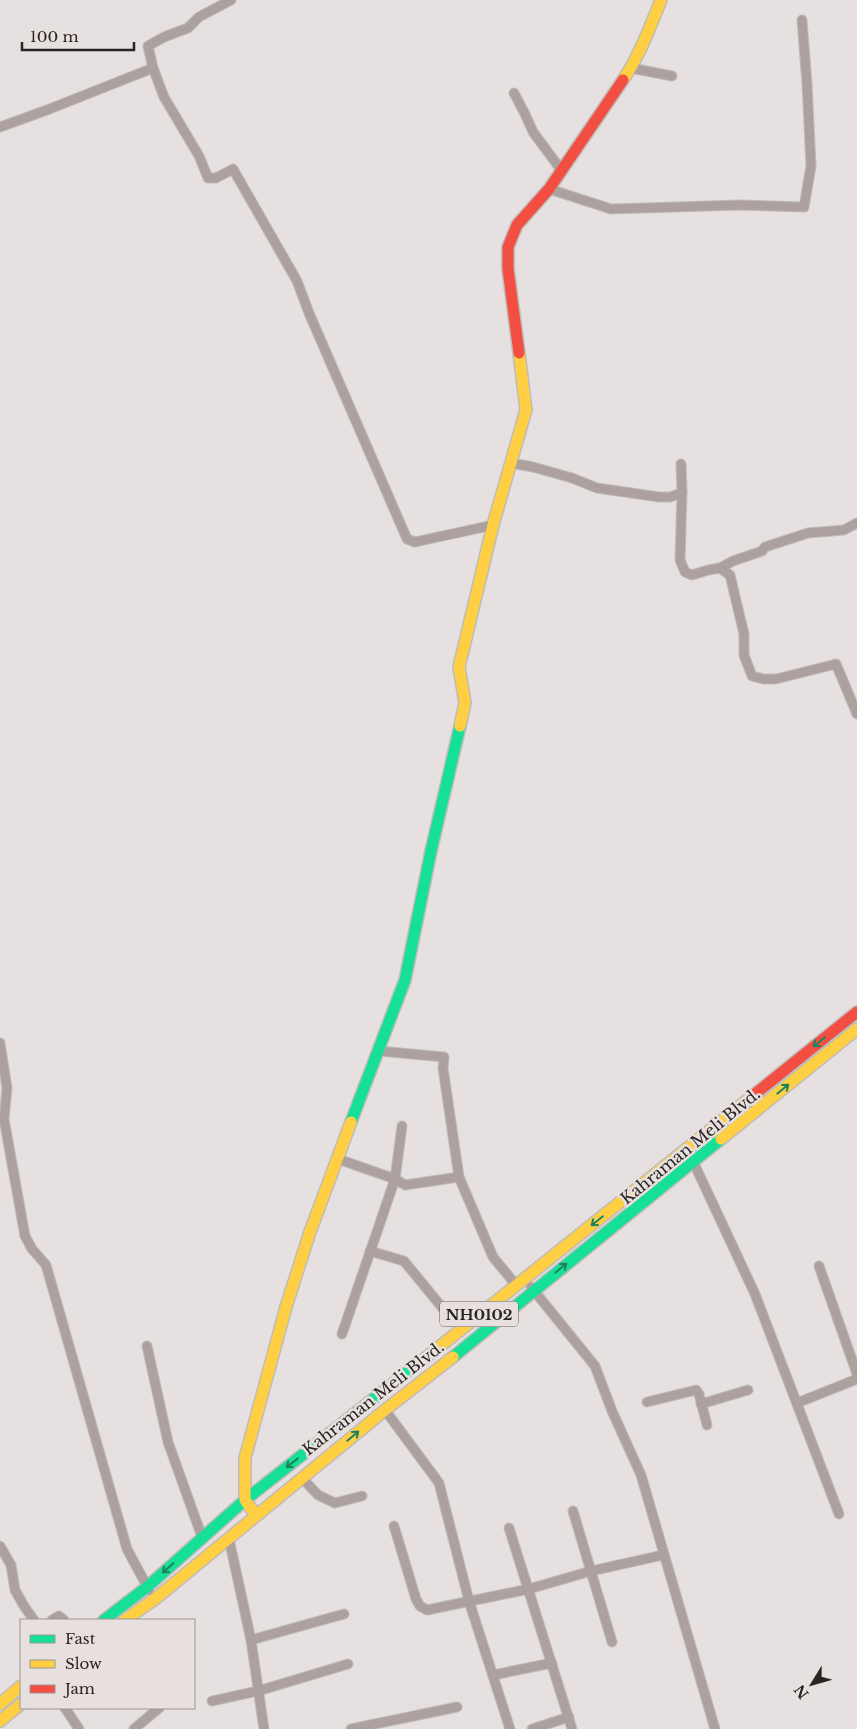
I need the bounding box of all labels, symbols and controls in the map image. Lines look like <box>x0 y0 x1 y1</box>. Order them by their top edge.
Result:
scale bar <box>22 20 135 52</box>
text: 100 m <box>30 27 79 46</box>
one-way arrow <box>813 1037 826 1048</box>
one-way arrow <box>776 1083 789 1094</box>
street label: Kahraman Meli Blvd. <box>616 1084 764 1208</box>
one-way arrow <box>591 1215 604 1226</box>
one-way arrow <box>554 1262 567 1273</box>
road number: NH0102 <box>440 1302 518 1326</box>
street label: Kahraman Meli Blvd. <box>298 1337 448 1459</box>
one-way arrow <box>347 1430 360 1442</box>
one-way arrow <box>285 1458 298 1469</box>
one-way arrow <box>161 1562 174 1574</box>
legend <box>20 1619 195 1709</box>
text: Fast <box>65 1629 96 1648</box>
text: Slow <box>65 1654 102 1673</box>
north arrow <box>787 1659 837 1709</box>
text: Jam <box>63 1679 95 1698</box>
text: N <box>790 1681 813 1702</box>

